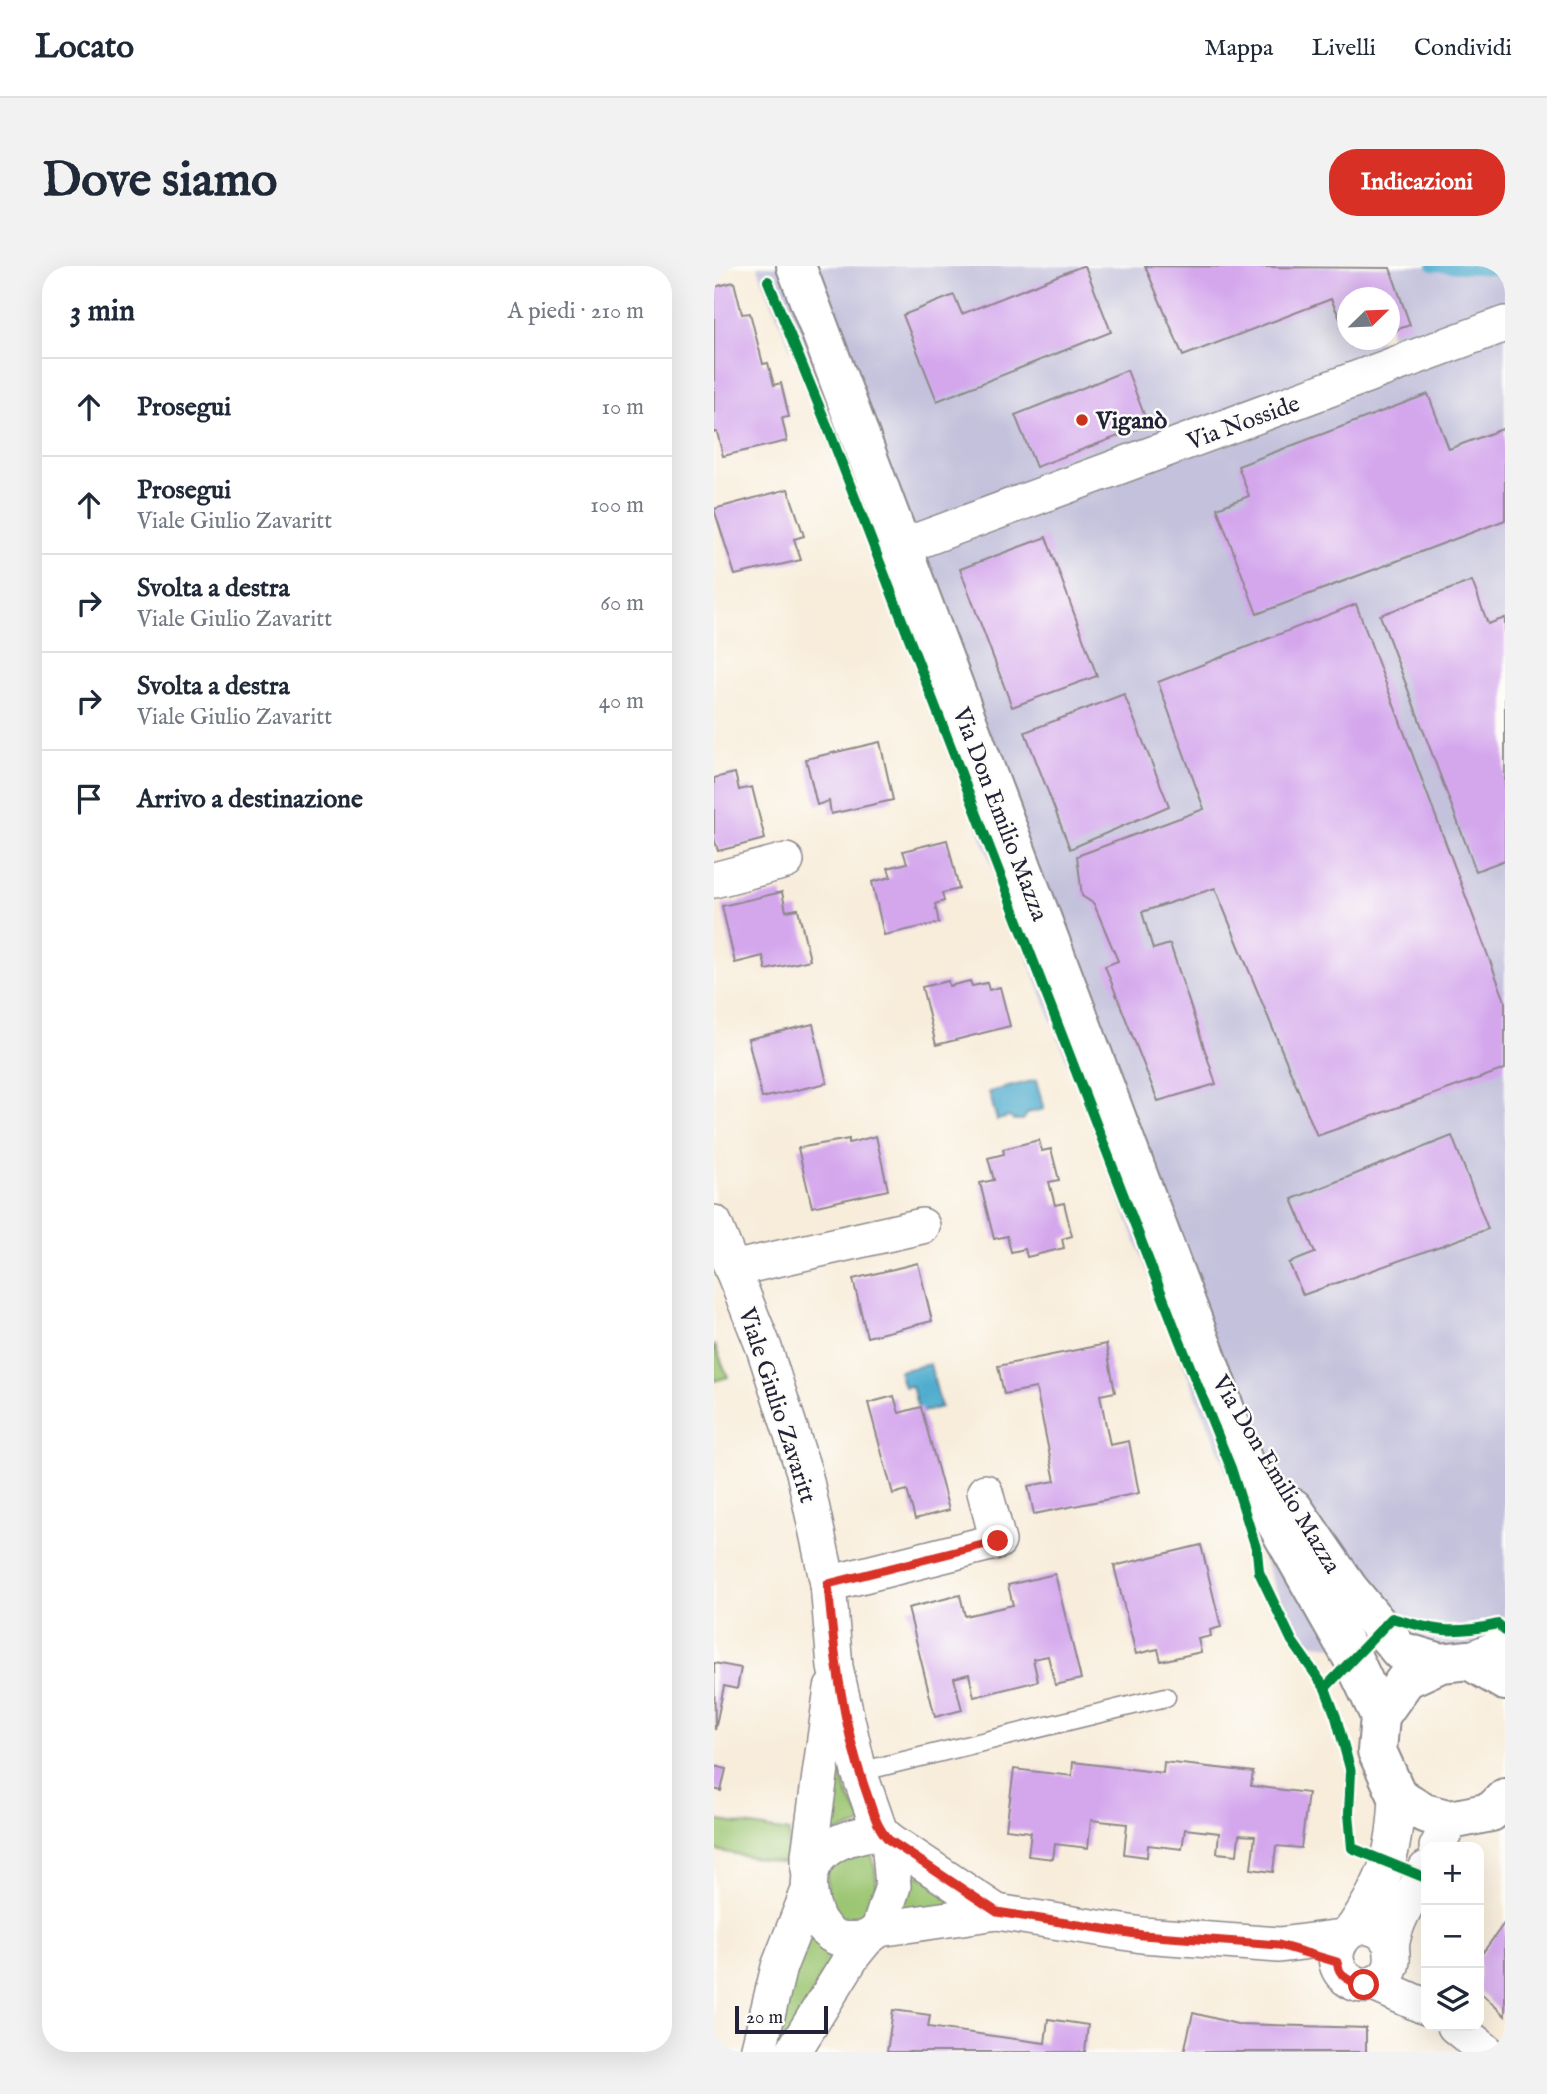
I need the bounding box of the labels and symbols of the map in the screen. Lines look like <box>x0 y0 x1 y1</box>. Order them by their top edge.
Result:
north arrow <box>1337 287 1400 350</box>
street label: Via Nosside <box>1182 389 1304 458</box>
place label: Viganò <box>1095 406 1167 437</box>
marker: Viganò <box>1074 412 1090 428</box>
street label: Via Don Emilio Mazza <box>944 703 1055 926</box>
street label: Viale Giulio Zavaritt <box>730 1303 823 1507</box>
street label: Via Don Emilio Mazza <box>1204 1369 1348 1580</box>
route end <box>982 1525 1013 1556</box>
route start <box>1348 1969 1379 2000</box>
scale bar <box>735 2003 828 2035</box>

